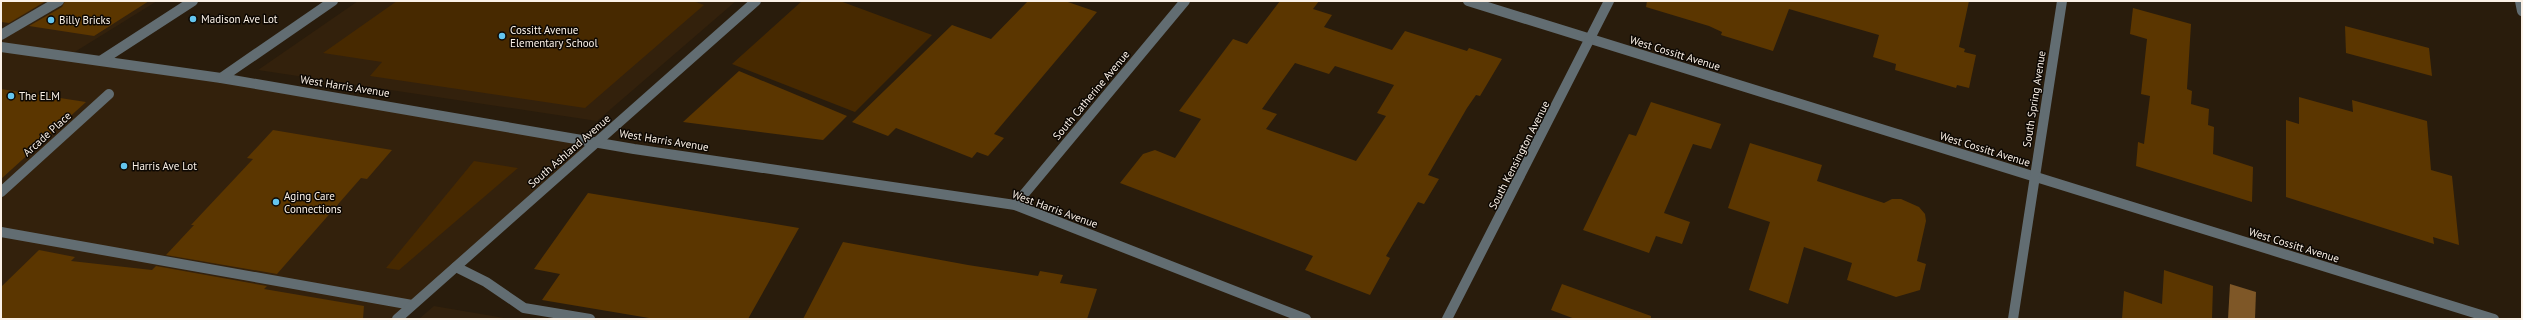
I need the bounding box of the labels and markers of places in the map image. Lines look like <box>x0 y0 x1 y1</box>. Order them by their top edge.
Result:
place label: Madison Ave Lot <box>201 12 278 26</box>
place label: Billy Bricks <box>59 13 111 27</box>
marker: Madison Ave Lot <box>188 14 198 24</box>
marker: Billy Bricks <box>46 15 56 25</box>
place label: Cossitt Avenue Elementary School <box>510 23 598 50</box>
marker: Cossitt Avenue Elementary School <box>497 31 507 41</box>
place label: The ELM <box>19 89 60 103</box>
marker: The ELM <box>6 91 16 101</box>
place label: Harris Ave Lot <box>132 159 197 173</box>
marker: Harris Ave Lot <box>119 161 129 171</box>
place label: Aging Care Connections <box>284 189 342 216</box>
marker: Aging Care Connections <box>271 197 281 207</box>

